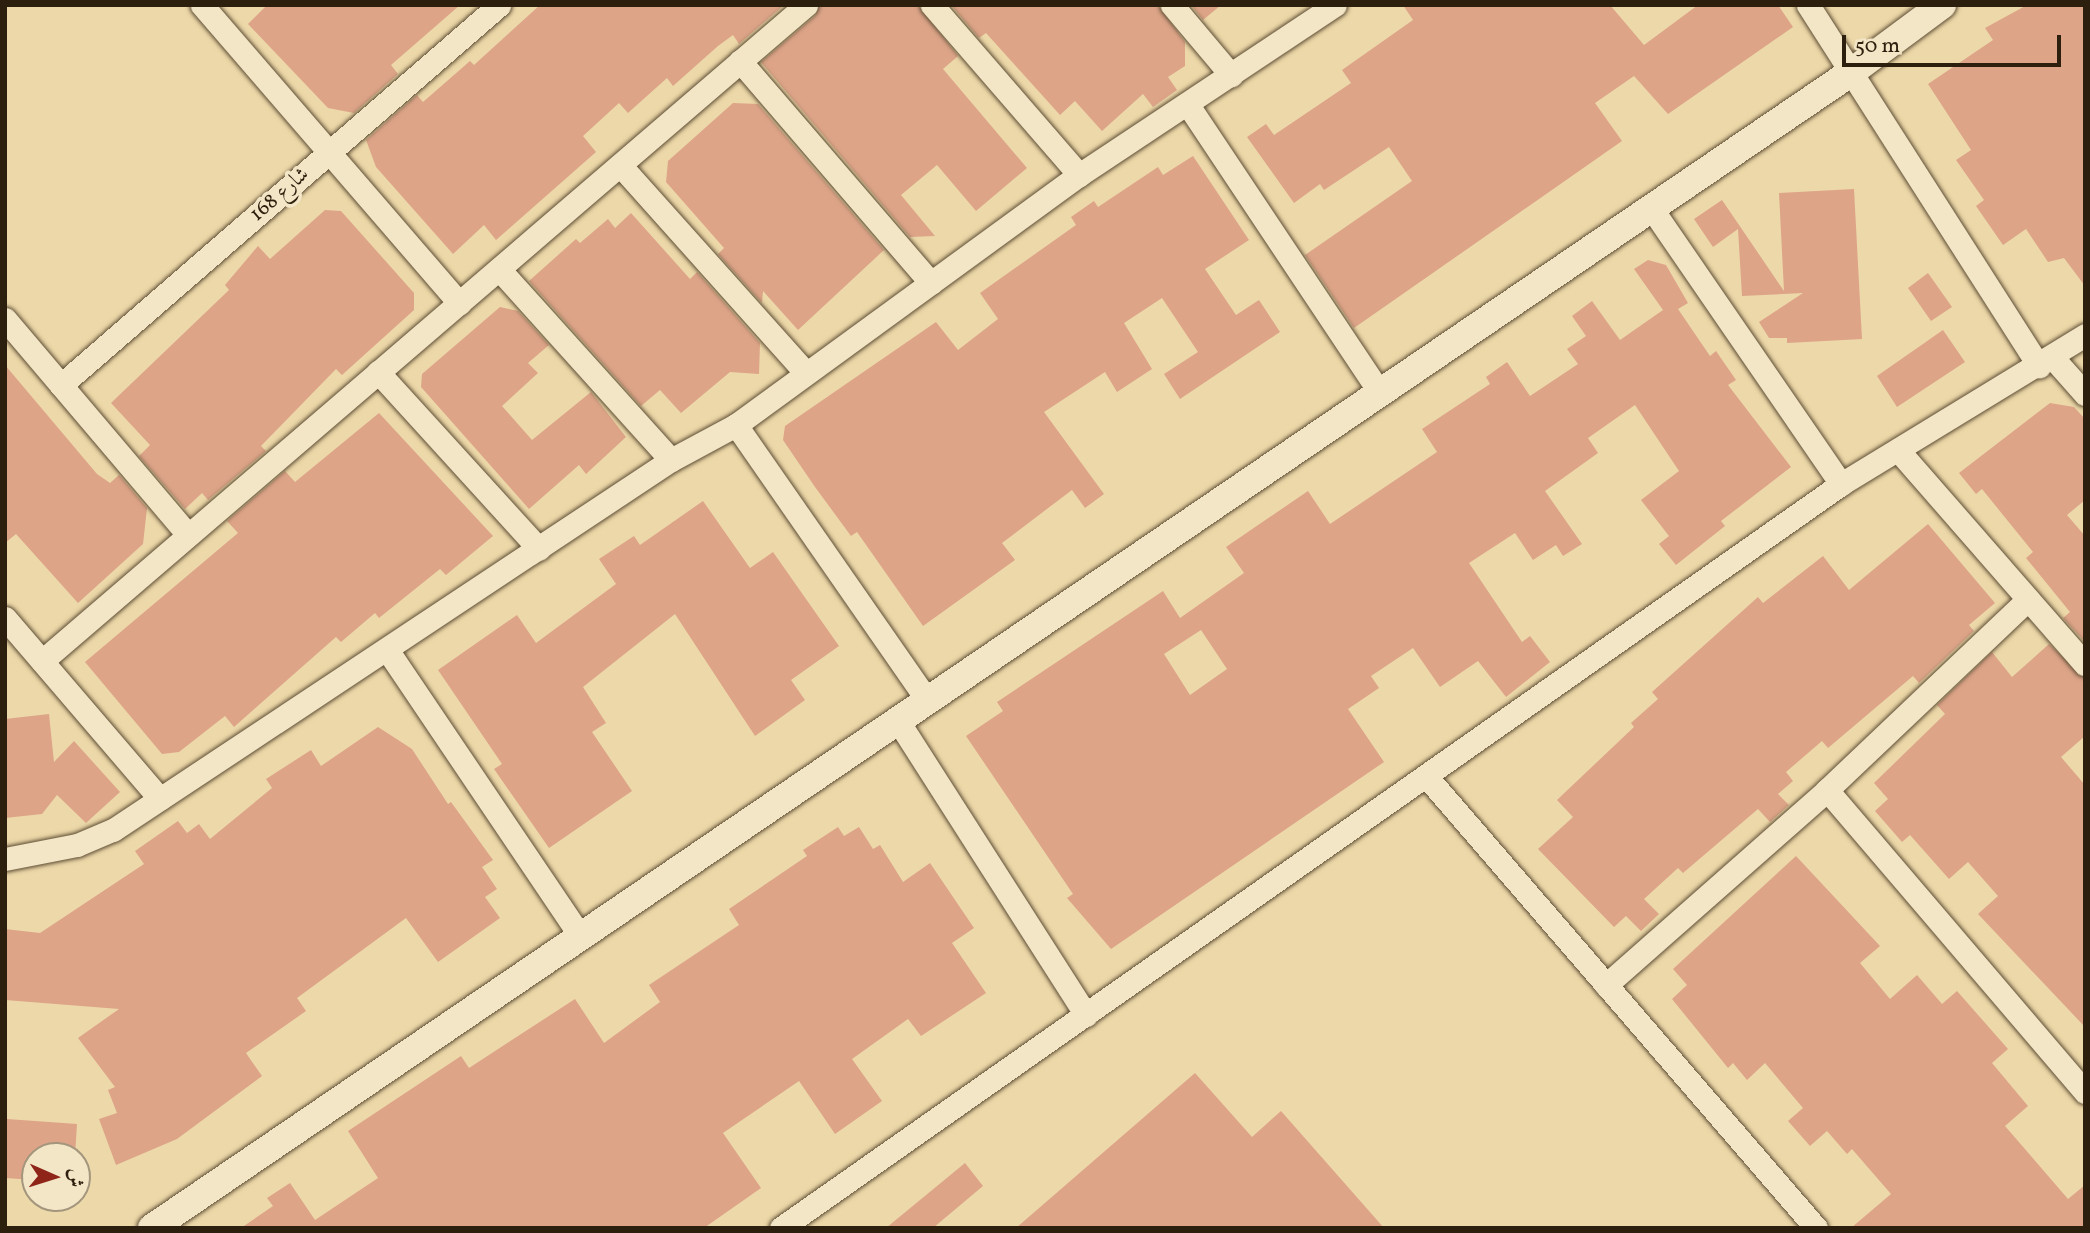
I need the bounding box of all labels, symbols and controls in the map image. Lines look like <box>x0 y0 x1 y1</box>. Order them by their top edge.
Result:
scale bar <box>1845 21 2064 65</box>
text: 50 m <box>1855 32 1900 61</box>
street label: شارع 168 <box>245 162 315 228</box>
north arrow <box>21 1142 91 1212</box>
text: ش <box>61 1168 88 1188</box>

